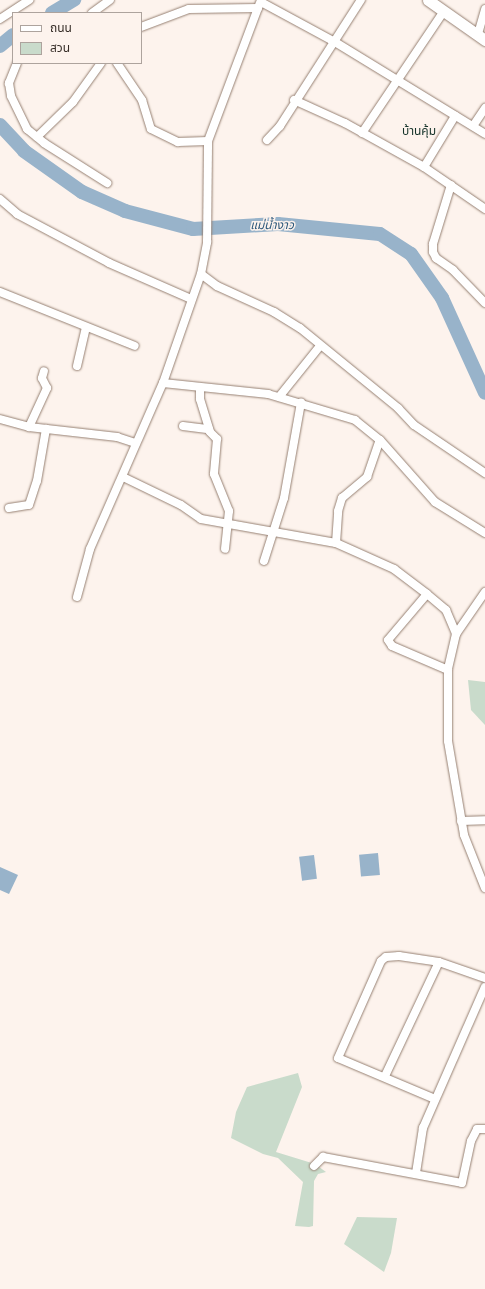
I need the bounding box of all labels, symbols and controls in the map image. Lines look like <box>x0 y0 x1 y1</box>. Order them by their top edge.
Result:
legend <box>12 12 142 64</box>
text: ถนน <box>50 21 72 35</box>
text: สวน <box>50 41 70 55</box>
district label: บ้านคุ้ม <box>402 125 436 139</box>
water label: แม่น้ำงาว <box>250 219 294 233</box>

